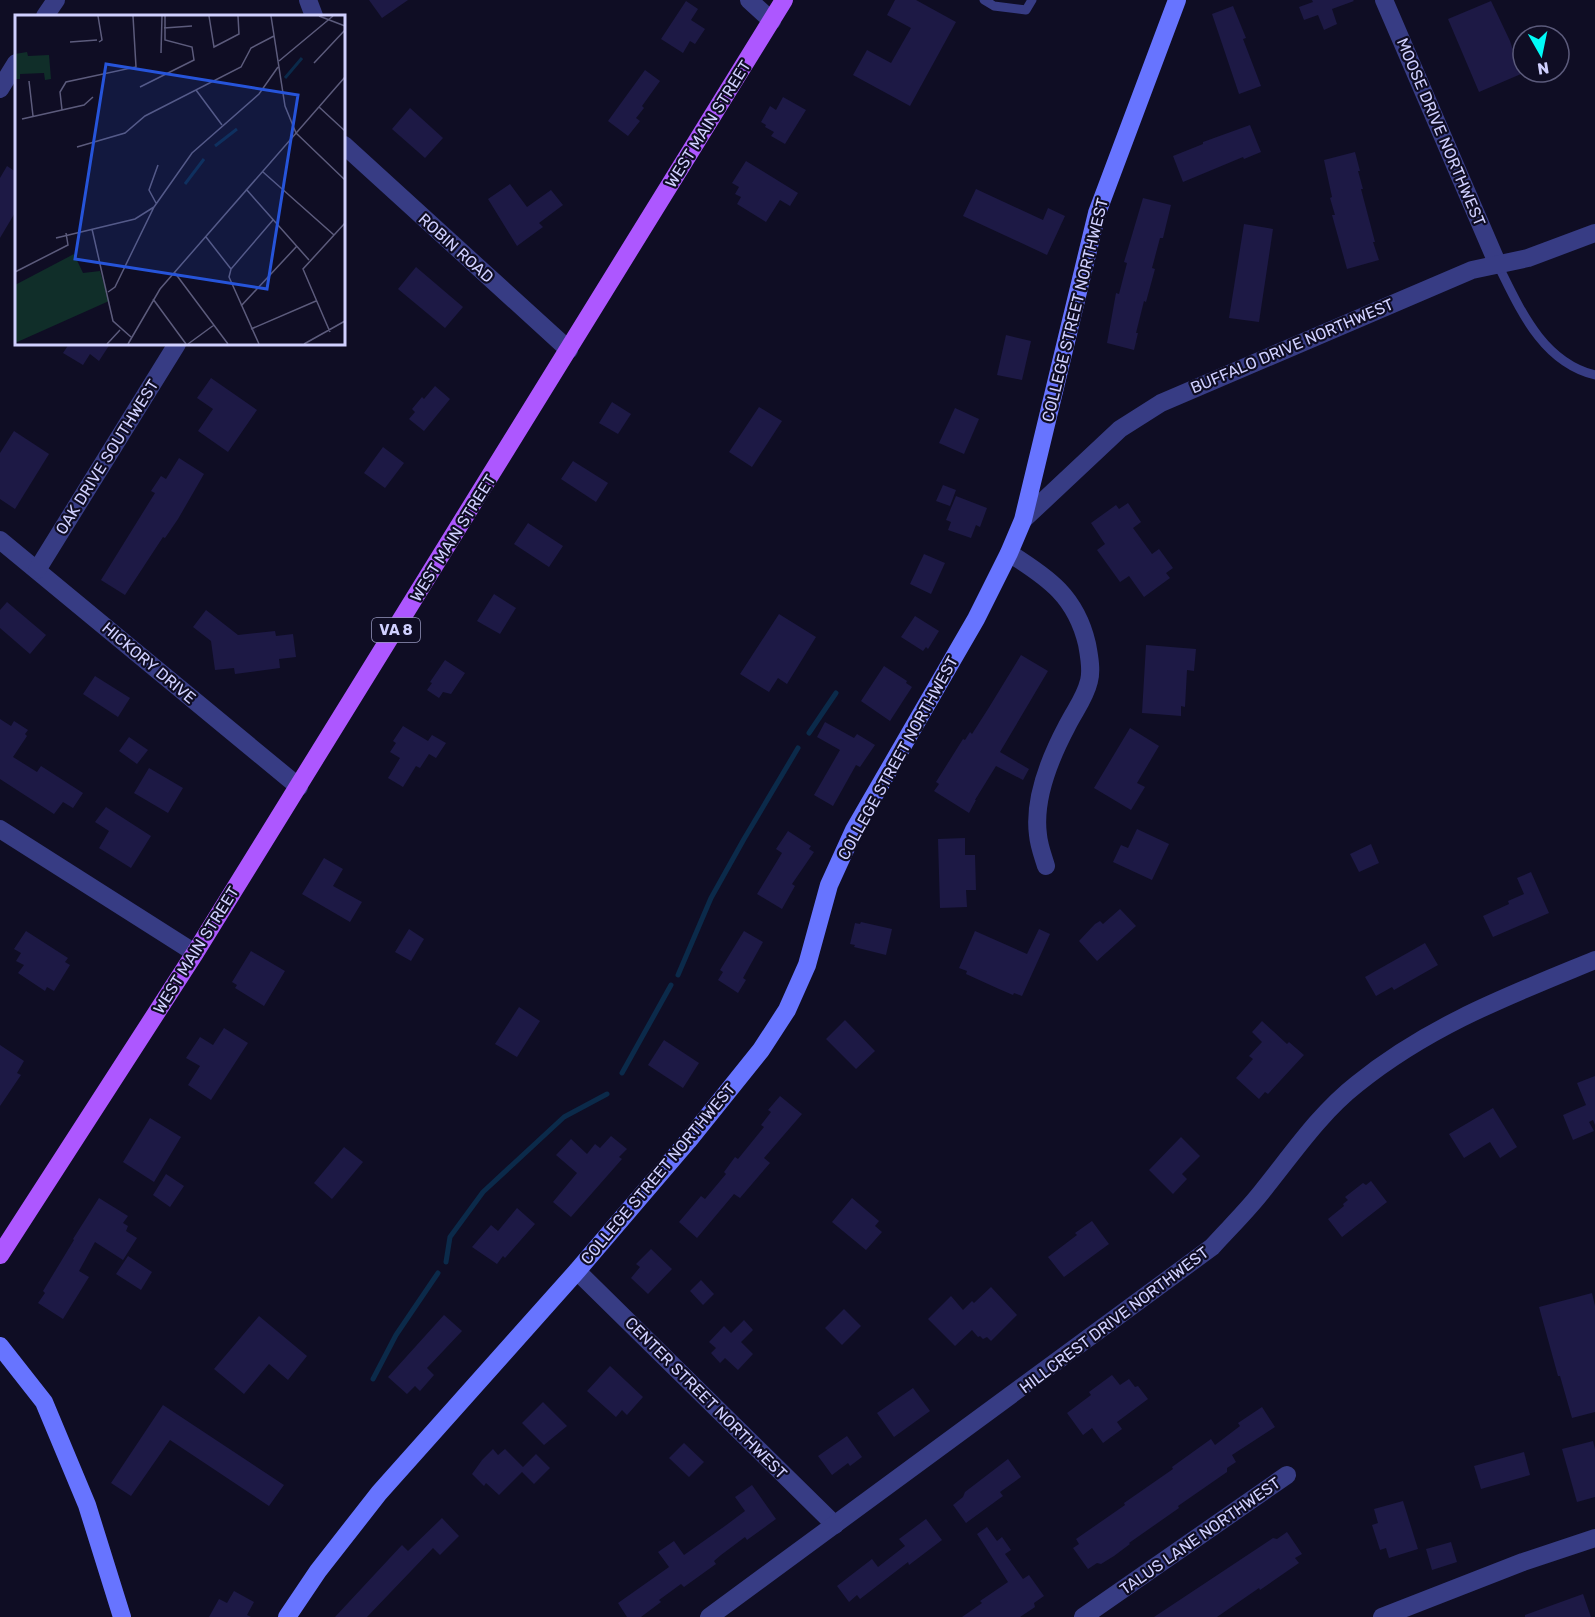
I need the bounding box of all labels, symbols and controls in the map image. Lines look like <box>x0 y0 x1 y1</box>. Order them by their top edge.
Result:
inset map <box>15 15 345 345</box>
north arrow <box>1511 24 1571 84</box>
street label: MOOSE DRIVE NORTHWEST <box>1393 35 1489 229</box>
street label: WEST MAIN STREET <box>661 57 755 191</box>
text: N <box>1536 58 1550 79</box>
street label: COLLEGE STREET NORTHWEST <box>1038 196 1112 424</box>
street label: ROBIN ROAD <box>415 209 497 287</box>
street label: BUFFALO DRIVE NORTHWEST <box>1188 295 1396 397</box>
street label: OAK DRIVE SOUTHWEST <box>52 376 162 538</box>
street label: WEST MAIN STREET <box>406 471 500 605</box>
street label: HICKORY DRIVE <box>98 618 200 708</box>
road number: VA 8 <box>372 618 420 642</box>
street label: COLLEGE STREET NORTHWEST <box>834 653 962 863</box>
street label: WEST MAIN STREET <box>149 883 243 1017</box>
street label: COLLEGE STREET NORTHWEST <box>577 1080 739 1268</box>
street label: HILLCREST DRIVE NORTHWEST <box>1016 1243 1212 1397</box>
street label: CENTER STREET NORTHWEST <box>621 1313 791 1483</box>
street label: TALUS LANE NORTHWEST <box>1116 1473 1284 1599</box>

